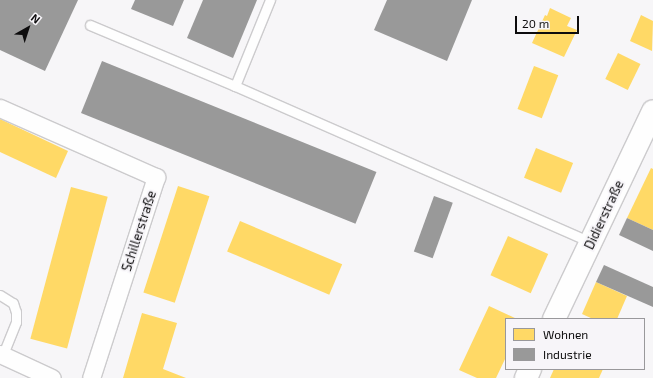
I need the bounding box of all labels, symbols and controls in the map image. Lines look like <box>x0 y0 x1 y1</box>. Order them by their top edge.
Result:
north arrow <box>8 8 48 48</box>
scale bar <box>517 8 581 34</box>
text: N <box>29 11 43 26</box>
text: 20 m <box>522 16 549 30</box>
street label: Didierstraße <box>581 178 627 252</box>
street label: Schillerstraße <box>119 189 159 273</box>
legend <box>505 318 645 370</box>
text: Wohnen <box>543 327 588 341</box>
text: Industrie <box>543 347 592 361</box>

